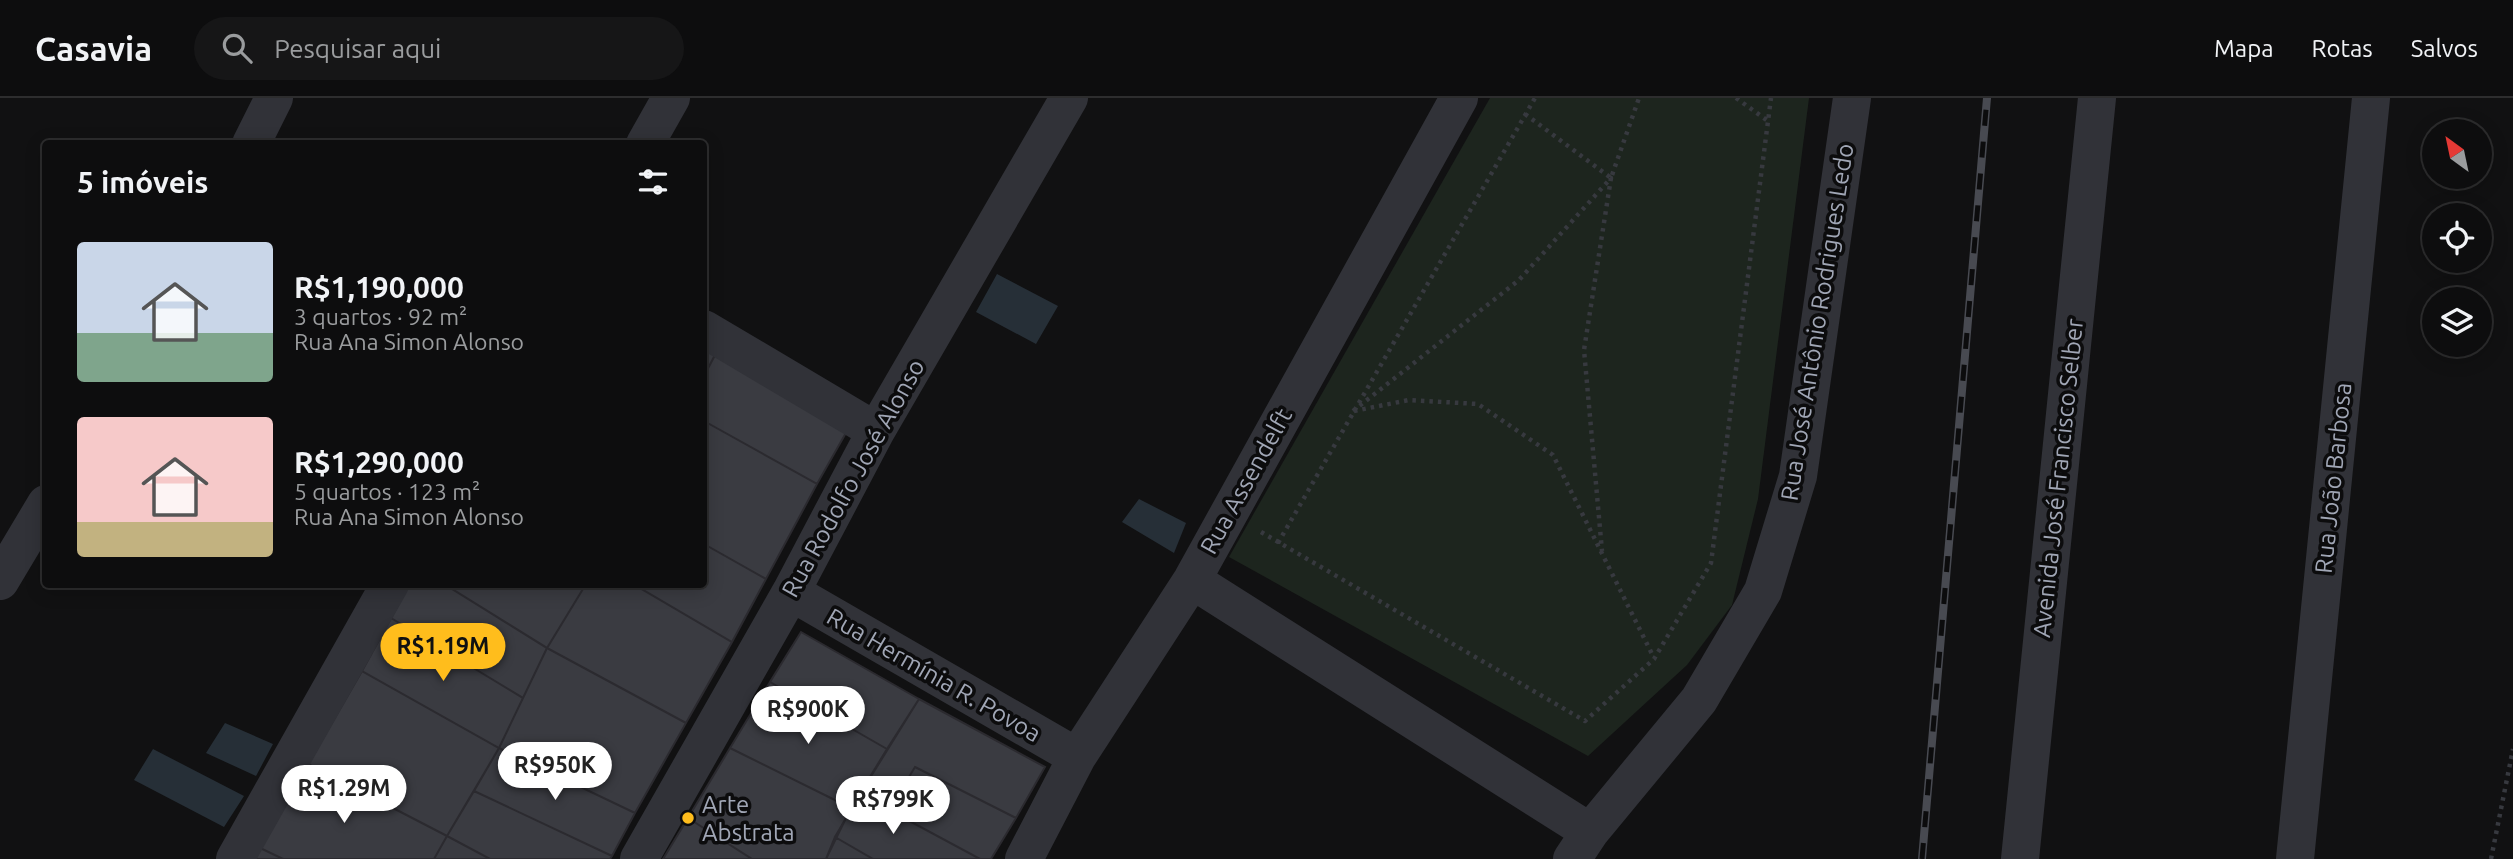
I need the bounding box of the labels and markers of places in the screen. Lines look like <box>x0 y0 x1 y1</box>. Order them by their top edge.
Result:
pin: R$1.19M <box>378 624 508 683</box>
pin: R$900K <box>751 686 865 746</box>
pin: R$950K <box>498 742 612 802</box>
pin: R$1.29M <box>279 766 409 825</box>
pin: R$799K <box>836 776 950 836</box>
place label: Arte Abstrata <box>702 791 795 846</box>
marker: Arte Abstrata <box>680 810 696 826</box>

